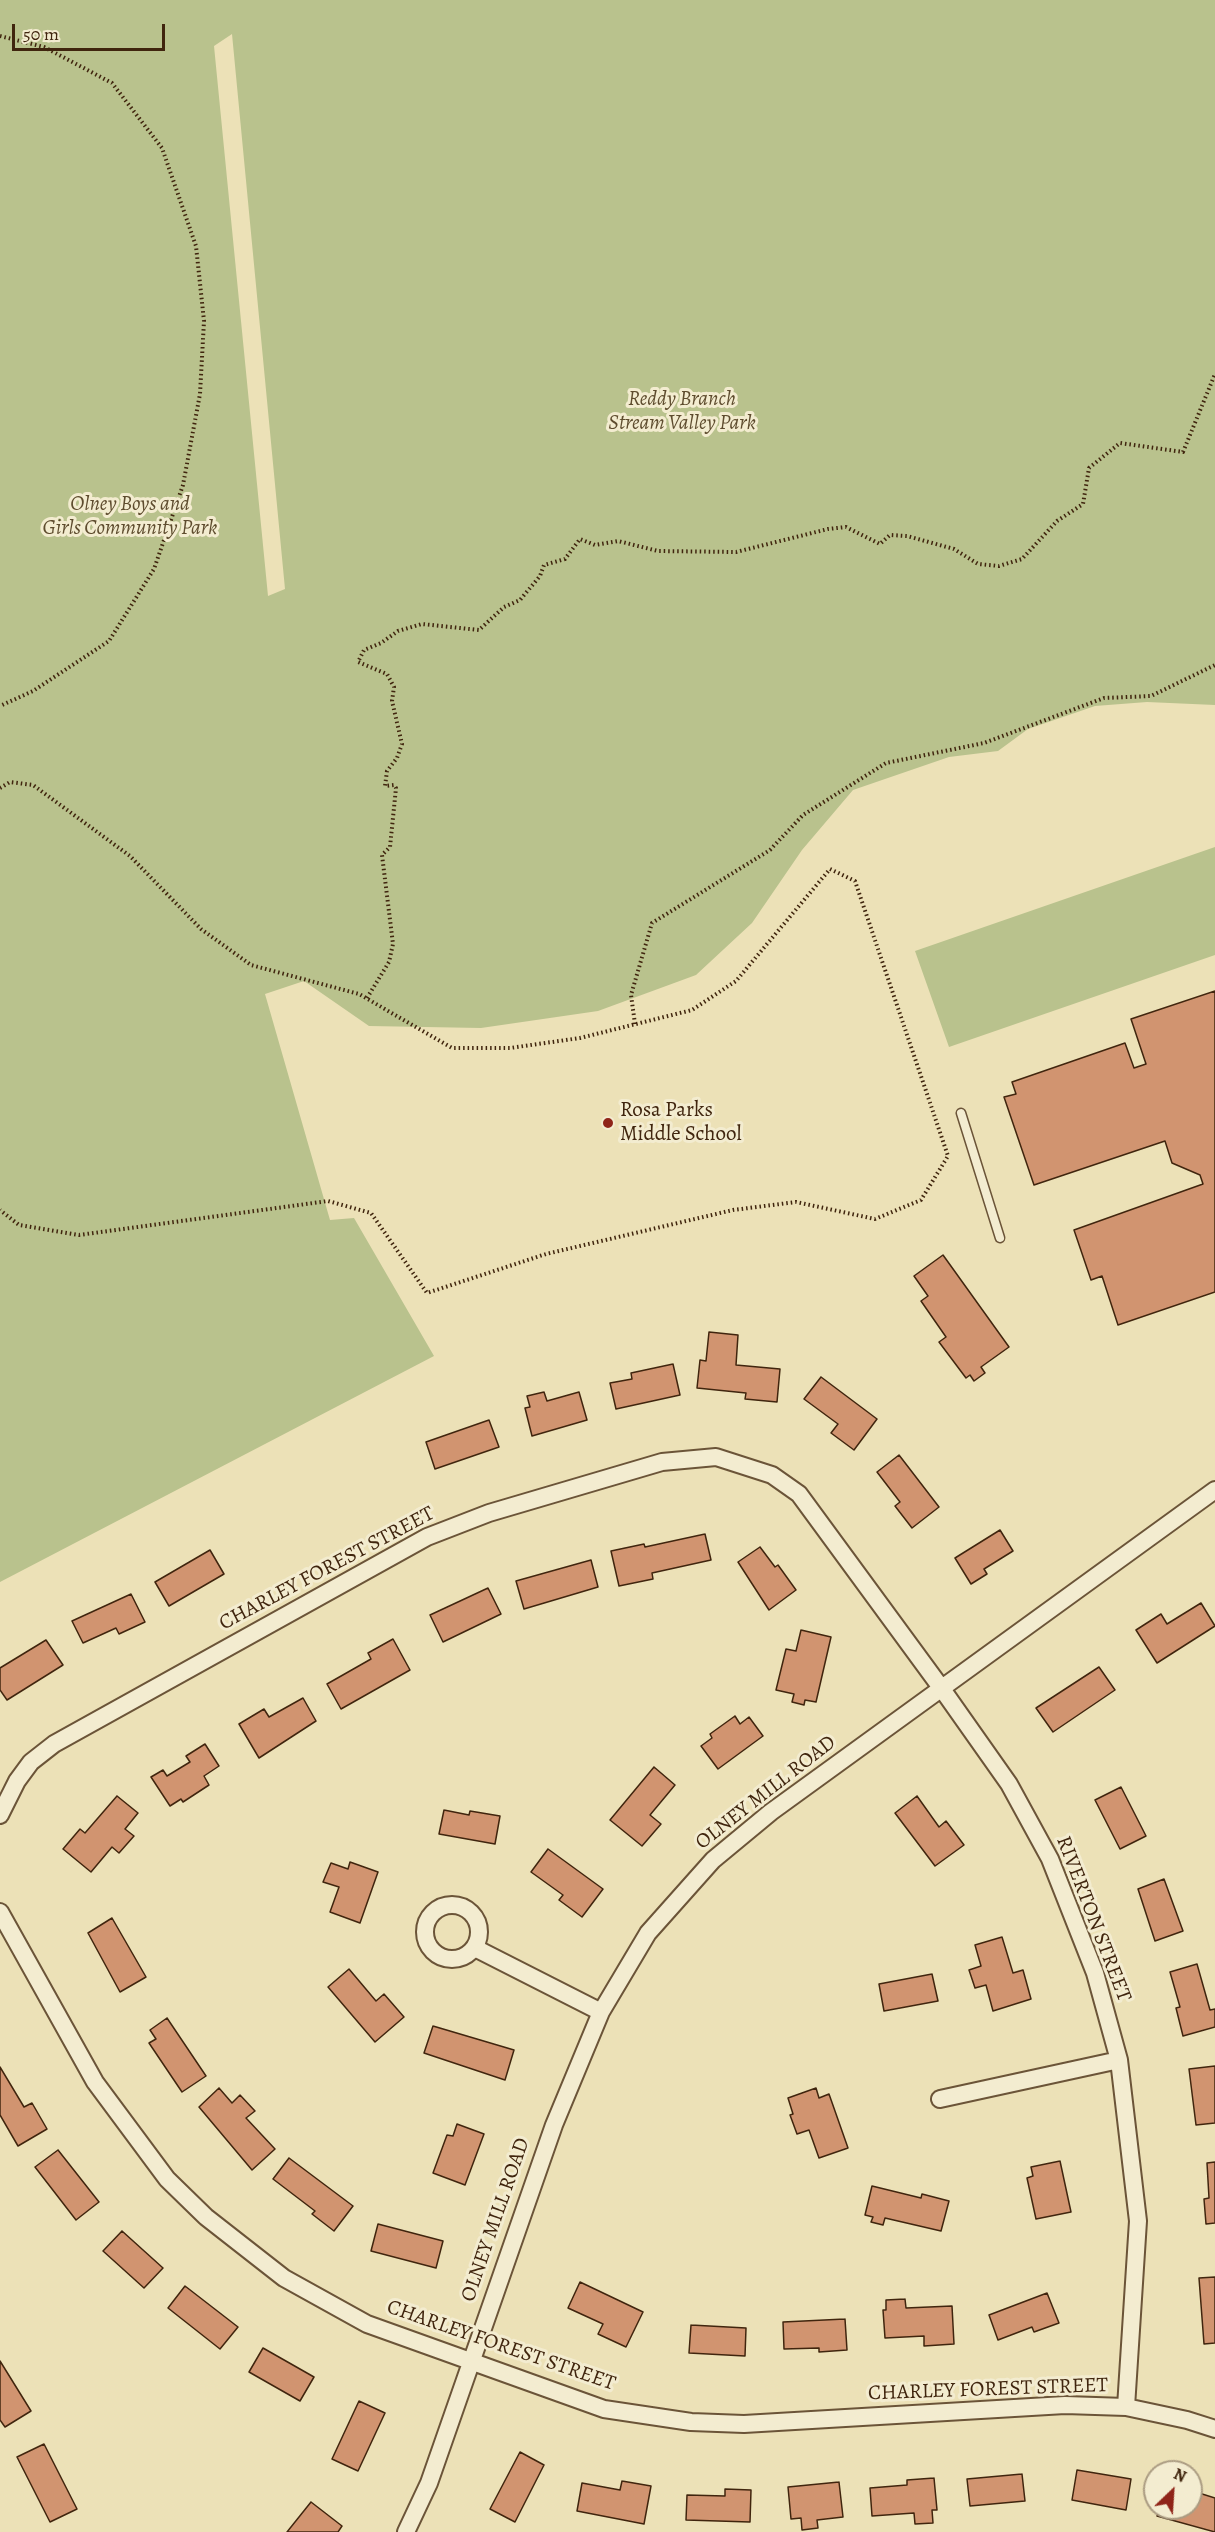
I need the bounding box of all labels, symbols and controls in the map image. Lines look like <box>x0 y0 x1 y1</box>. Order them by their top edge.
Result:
scale bar <box>15 12 168 50</box>
text: 50 m <box>23 22 59 46</box>
park label: Reddy Branch Stream Valley Park <box>608 387 756 437</box>
park label: Olney Boys and Girls Community Park <box>43 492 217 542</box>
place label: Rosa Parks Middle School <box>620 1098 742 1148</box>
marker: Rosa Parks Middle School <box>601 1116 615 1130</box>
street label: CHARLEY FOREST STREET <box>215 1502 439 1636</box>
street label: OLNEY MILL ROAD <box>691 1730 841 1856</box>
street label: RIVERTON STREET <box>1050 1833 1136 2005</box>
street label: OLNEY MILL ROAD <box>456 2135 536 2305</box>
street label: CHARLEY FOREST STREET <box>383 2295 619 2397</box>
street label: CHARLEY FOREST STREET <box>868 2373 1108 2407</box>
north arrow <box>1143 2460 1203 2520</box>
text: N <box>1170 2463 1190 2488</box>

